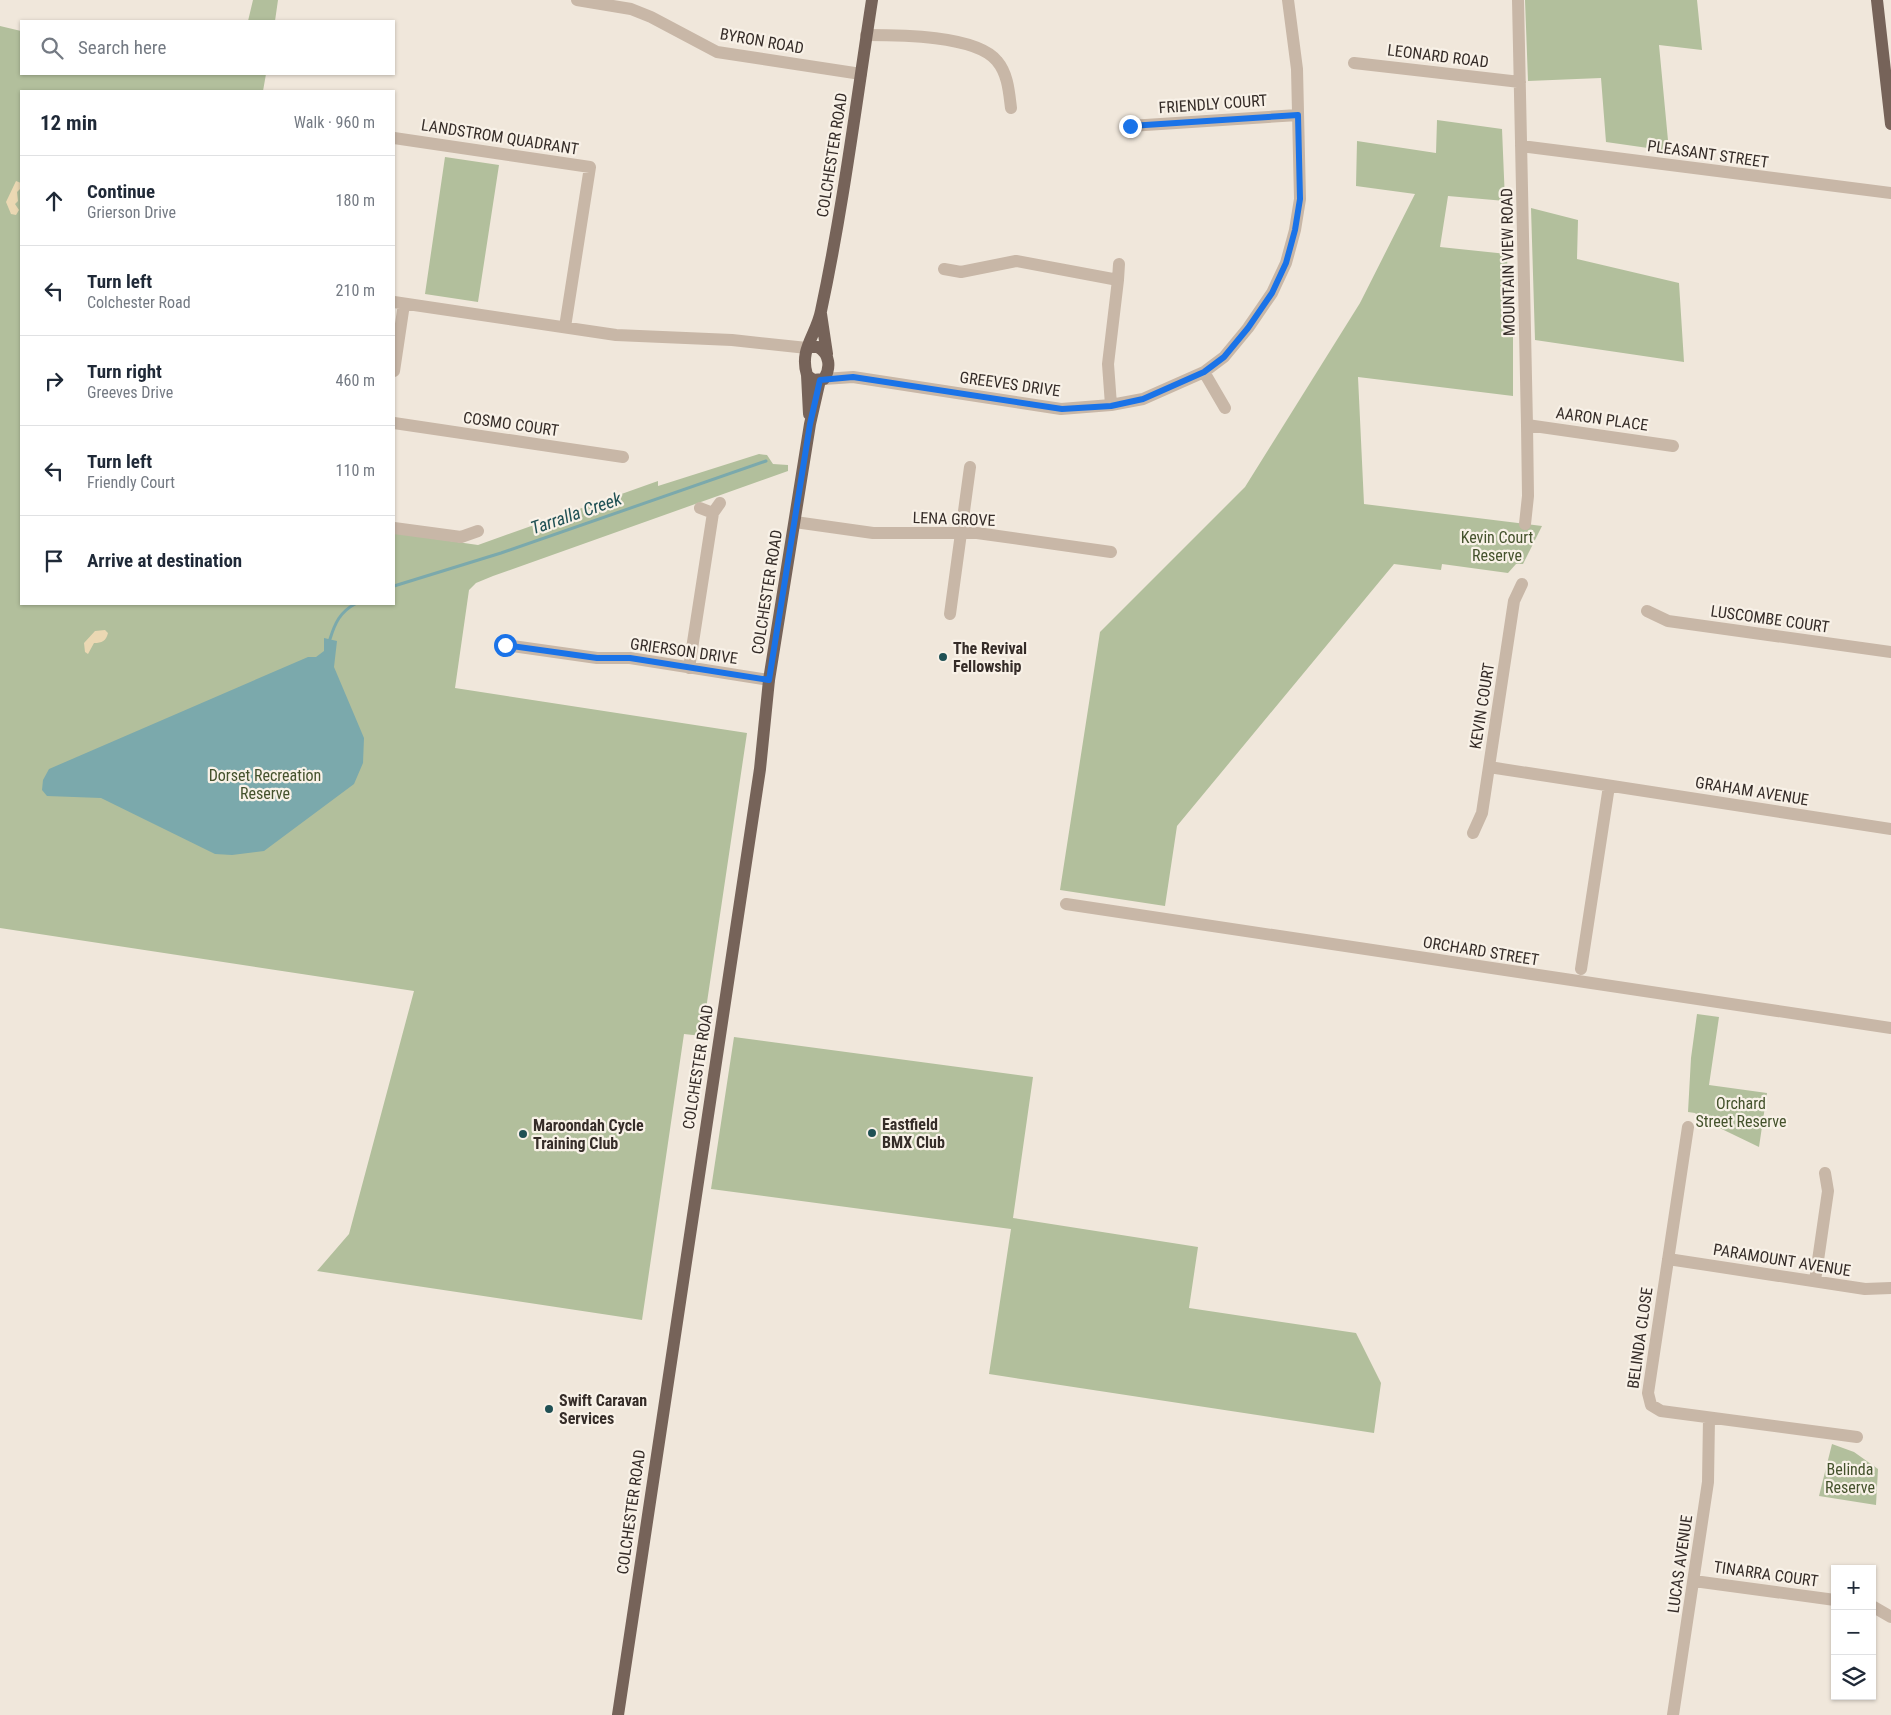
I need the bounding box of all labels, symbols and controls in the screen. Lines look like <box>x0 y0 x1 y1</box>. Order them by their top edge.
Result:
search box <box>20 20 395 75</box>
street label: BYRON ROAD <box>719 24 805 58</box>
icon: search <box>38 34 66 62</box>
text: Search here <box>78 36 166 59</box>
street label: LEONARD ROAD <box>1386 40 1490 72</box>
street label: COLCHESTER ROAD <box>813 91 851 219</box>
street label: FRIENDLY COURT <box>1158 91 1268 117</box>
text: 12 min <box>40 111 97 135</box>
text: Walk · 960 m <box>294 113 375 132</box>
street label: LANDSTROM QUADRANT <box>420 115 580 159</box>
route end <box>1119 115 1142 138</box>
street label: PLEASANT STREET <box>1646 136 1770 172</box>
text: Continue <box>87 180 155 203</box>
icon: ahead <box>40 187 68 215</box>
street label: MOUNTAIN VIEW ROAD <box>1497 188 1519 336</box>
text: 180 m <box>336 191 375 210</box>
text: Grierson Drive <box>87 203 176 222</box>
text: Turn left <box>87 270 152 293</box>
icon: left <box>40 277 68 305</box>
text: 210 m <box>336 281 375 300</box>
text: Colchester Road <box>87 293 191 312</box>
text: Turn right <box>87 360 162 383</box>
icon: right <box>40 367 68 395</box>
street label: GREEVES DRIVE <box>959 368 1062 400</box>
text: 460 m <box>336 371 375 390</box>
text: Greeves Drive <box>87 383 173 402</box>
street label: AARON PLACE <box>1555 403 1649 435</box>
street label: COSMO COURT <box>462 408 560 440</box>
text: Turn left <box>87 450 152 473</box>
icon: left <box>40 457 68 485</box>
text: 110 m <box>336 461 375 480</box>
text: Friendly Court <box>87 473 175 492</box>
water label: Tarralla Creek <box>528 487 625 538</box>
street label: LENA GROVE <box>912 508 996 530</box>
street label: COLCHESTER ROAD <box>748 528 786 656</box>
park label: Kevin Court Reserve <box>1461 528 1534 565</box>
icon: arrive <box>40 547 68 575</box>
text: Arrive at destination <box>87 549 242 572</box>
street label: LUSCOMBE COURT <box>1710 601 1830 637</box>
route start <box>494 634 517 657</box>
street label: GRIERSON DRIVE <box>629 634 739 668</box>
place label: The Revival Fellowship <box>953 639 1027 676</box>
marker: The Revival Fellowship <box>937 651 949 663</box>
street label: KEVIN COURT <box>1466 661 1498 751</box>
park label: Dorset Recreation Reserve <box>209 766 321 803</box>
street label: GRAHAM AVENUE <box>1694 773 1810 809</box>
street label: ORCHARD STREET <box>1422 932 1540 970</box>
street label: COLCHESTER ROAD <box>679 1003 717 1131</box>
park label: Orchard Street Reserve <box>1695 1094 1787 1131</box>
place label: Eastfield BMX Club <box>882 1115 945 1152</box>
place label: Maroondah Cycle Training Club <box>533 1116 644 1153</box>
marker: Eastfield BMX Club <box>866 1127 878 1139</box>
marker: Maroondah Cycle Training Club <box>517 1128 529 1140</box>
street label: PARAMOUNT AVENUE <box>1712 1240 1852 1280</box>
street label: BELINDA CLOSE <box>1623 1286 1657 1390</box>
place label: Swift Caravan Services <box>559 1391 647 1428</box>
marker: Swift Caravan Services <box>543 1403 555 1415</box>
street label: COLCHESTER ROAD <box>613 1448 649 1576</box>
park label: Belinda Reserve <box>1825 1460 1875 1497</box>
street label: LUCAS AVENUE <box>1664 1514 1696 1614</box>
street label: TINARRA COURT <box>1713 1557 1819 1591</box>
map controls <box>1831 1565 1876 1700</box>
button: + <box>1831 1565 1876 1610</box>
button: − <box>1831 1610 1876 1655</box>
button: layers <box>1831 1655 1876 1700</box>

